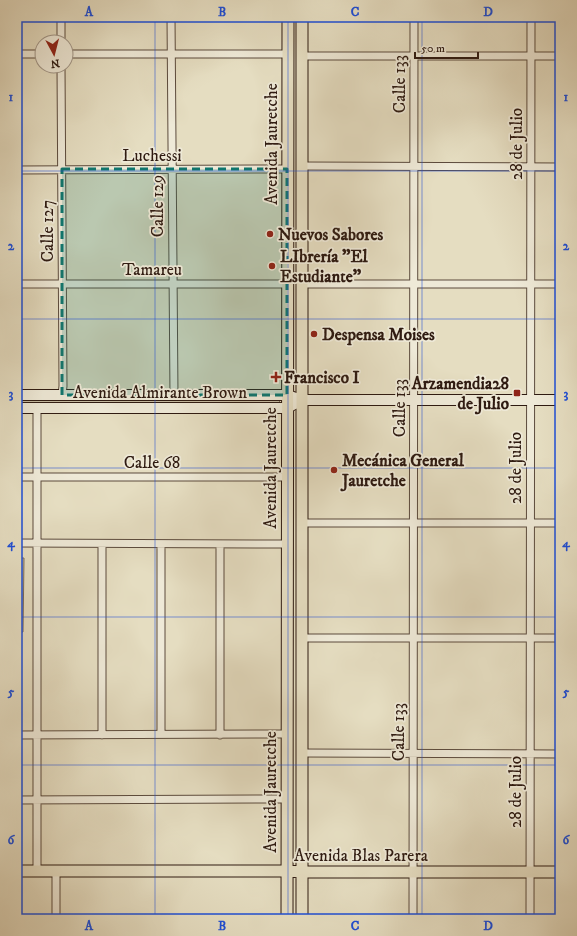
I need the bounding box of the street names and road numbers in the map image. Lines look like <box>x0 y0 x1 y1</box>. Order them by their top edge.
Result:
street label: Calle 133 <box>389 55 411 113</box>
street label: Avenida Jauretche <box>261 83 283 205</box>
street label: 28 de Julio <box>506 108 528 180</box>
street label: Luchessi <box>122 145 182 167</box>
street label: Calle 129 <box>147 175 169 237</box>
street label: Calle 127 <box>37 200 59 262</box>
street label: Tamareu <box>122 259 182 281</box>
street label: Calle 133 <box>389 379 411 437</box>
street label: Avenida Almirante Brown <box>73 382 247 404</box>
street label: Avenida Jauretche <box>260 407 282 529</box>
street label: 28 de Julio <box>505 432 527 504</box>
street label: Calle 68 <box>124 452 180 474</box>
street label: Calle 133 <box>388 703 410 761</box>
street label: Avenida Jauretche <box>260 731 282 853</box>
street label: 28 de Julio <box>505 756 527 828</box>
street label: Avenida Blas Parera <box>294 845 429 867</box>

